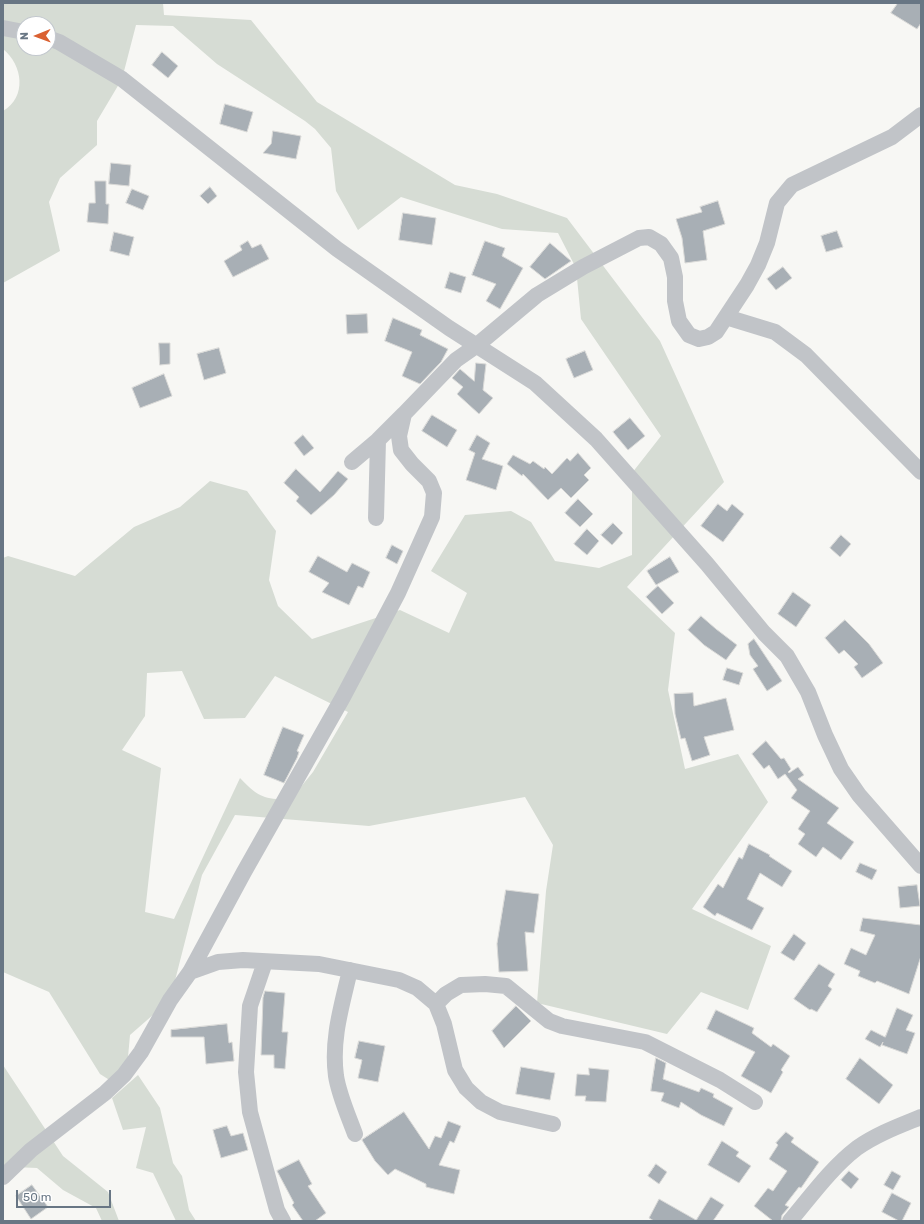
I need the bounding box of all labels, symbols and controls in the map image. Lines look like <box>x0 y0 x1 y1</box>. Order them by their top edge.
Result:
north arrow <box>16 16 56 56</box>
text: N <box>18 32 31 40</box>
scale bar <box>18 1182 113 1208</box>
text: 50 m <box>23 1190 51 1204</box>

